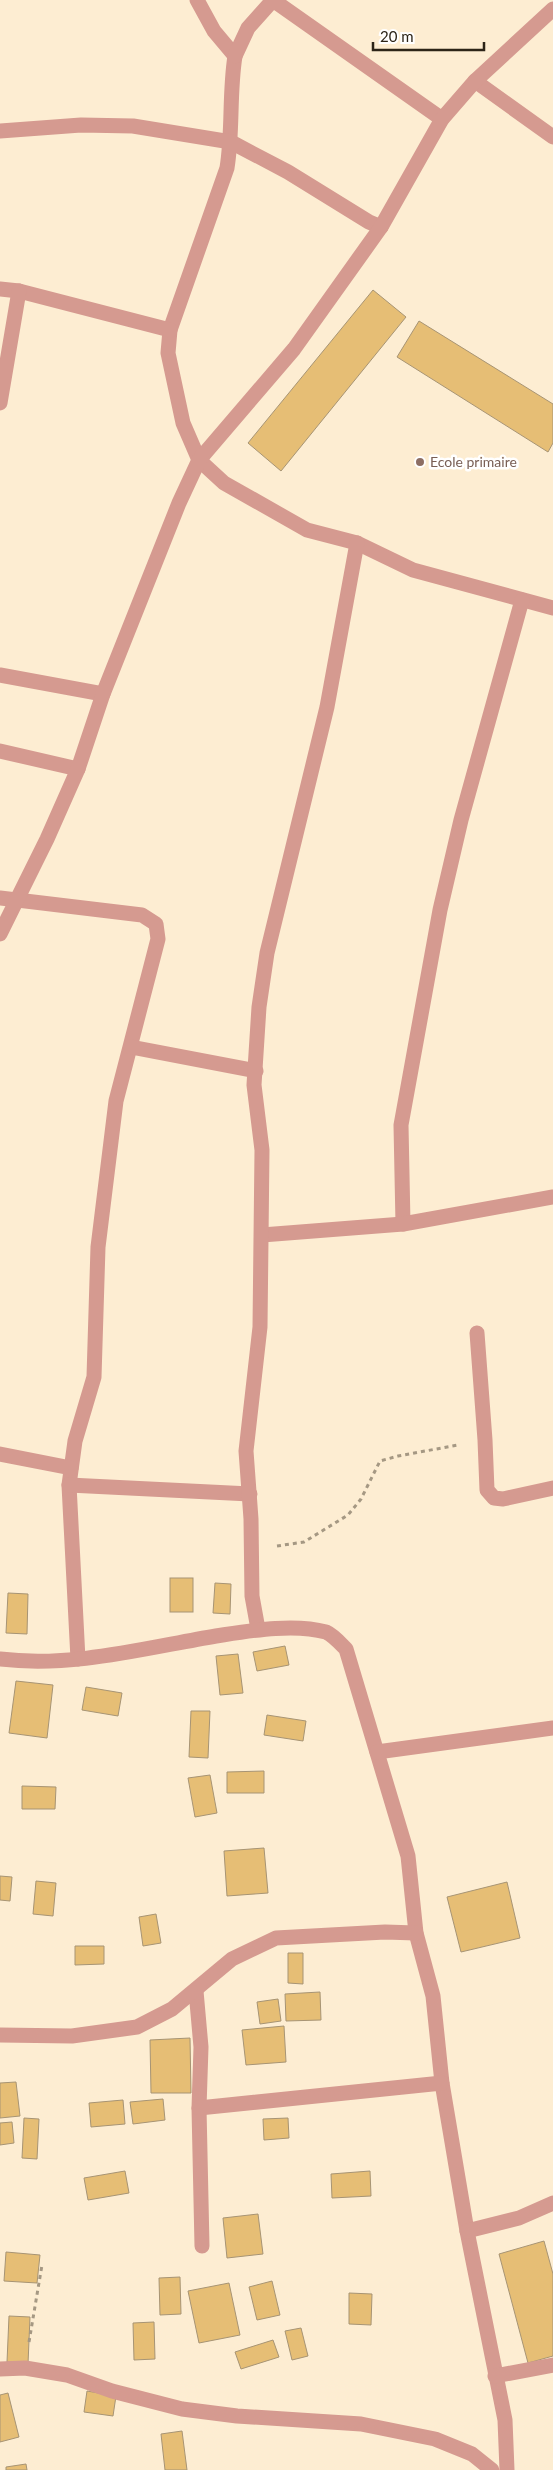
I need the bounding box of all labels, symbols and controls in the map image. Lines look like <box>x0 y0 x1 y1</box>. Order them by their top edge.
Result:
scale bar <box>373 20 484 52</box>
text: 20 m <box>380 27 414 45</box>
place label: Ecole primaire <box>430 453 517 470</box>
marker: Ecole primaire <box>414 456 426 468</box>

